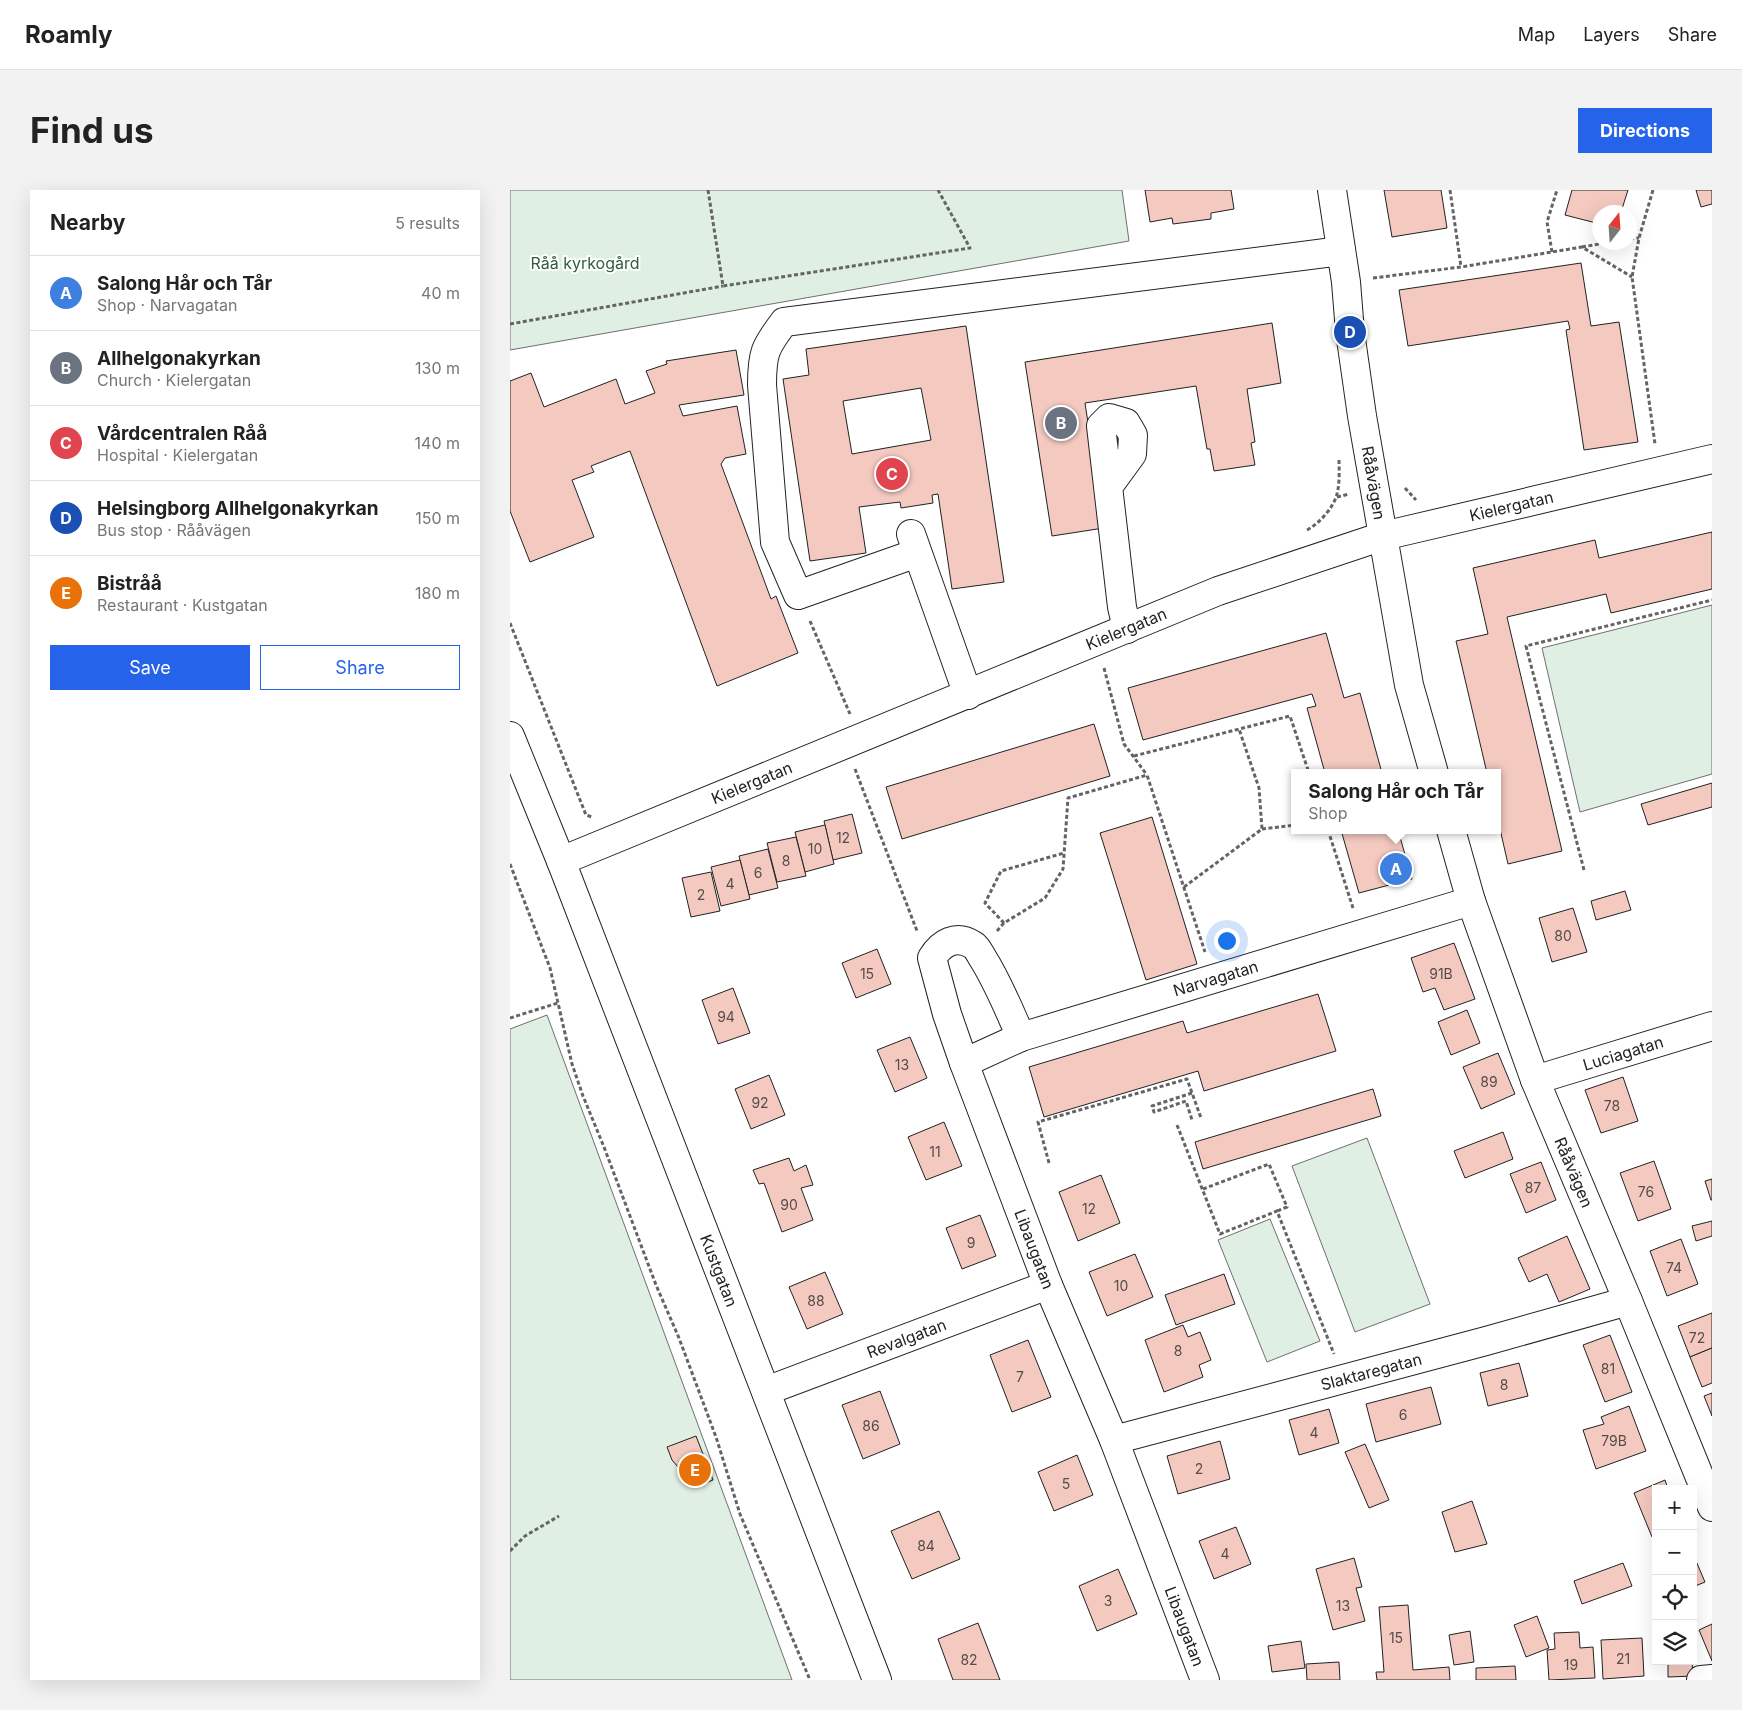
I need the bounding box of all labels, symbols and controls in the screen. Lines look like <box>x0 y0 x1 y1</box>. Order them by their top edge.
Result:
text: Roamly <box>25 20 112 49</box>
text: Map <box>1518 24 1555 45</box>
text: Layers <box>1583 24 1640 45</box>
text: Share <box>1668 24 1717 45</box>
button: Directions <box>1578 108 1712 153</box>
text: Find us <box>30 109 154 151</box>
north arrow <box>1592 205 1637 250</box>
text: Nearby <box>50 210 125 235</box>
text: 5 results <box>395 213 460 233</box>
park label: Råå kyrkogård <box>530 253 640 273</box>
text: Salong Hår och Tår <box>97 272 272 295</box>
text: A <box>60 283 72 303</box>
text: 40 m <box>421 283 460 303</box>
text: Shop · Narvagatan <box>97 295 237 315</box>
pin: D <box>1334 313 1366 351</box>
text: Allhelgonakyrkan <box>97 347 261 370</box>
text: B <box>61 358 71 378</box>
text: 130 m <box>415 358 460 378</box>
text: Church · Kielergatan <box>97 370 251 390</box>
pin: B <box>1045 404 1077 442</box>
text: Vårdcentralen Råå <box>97 422 267 445</box>
text: C <box>60 433 72 453</box>
text: 140 m <box>415 433 460 453</box>
text: Hospital · Kielergatan <box>97 445 258 465</box>
street label: Rååvägen <box>1357 445 1390 521</box>
pin: C <box>876 455 908 493</box>
street label: Kielergatan <box>1467 486 1555 525</box>
text: Helsingborg Allhelgonakyrkan <box>97 497 379 520</box>
text: D <box>60 508 72 528</box>
text: 150 m <box>415 508 460 528</box>
text: Bus stop · Rååvägen <box>97 520 251 540</box>
text: Bistråå <box>97 572 162 595</box>
text: E <box>61 583 71 603</box>
text: 180 m <box>415 583 460 603</box>
text: Restaurant · Kustgatan <box>97 595 268 615</box>
street label: Kielergatan <box>1083 603 1170 654</box>
button: Save <box>50 645 250 690</box>
button: Share <box>260 645 460 690</box>
street label: Kielergatan <box>708 757 795 808</box>
popup <box>1291 769 1501 834</box>
text: Salong Hår och Tår <box>1308 780 1484 803</box>
text: Shop <box>1308 803 1347 823</box>
house number: 12 <box>836 829 850 846</box>
house number: 10 <box>808 840 822 857</box>
pin: A <box>1380 850 1412 888</box>
house number: 8 <box>782 852 790 869</box>
house number: 6 <box>754 864 762 881</box>
house number: 4 <box>725 875 735 892</box>
house number: 2 <box>697 886 705 903</box>
house number: 80 <box>1554 927 1572 944</box>
your location <box>1214 928 1240 954</box>
street label: Narvagatan <box>1171 956 1261 1000</box>
house number: 15 <box>860 965 874 982</box>
house number: 91B <box>1429 965 1453 982</box>
house number: 94 <box>717 1008 735 1025</box>
street label: Luciagatan <box>1580 1031 1666 1075</box>
house number: 13 <box>895 1056 909 1073</box>
house number: 89 <box>1480 1073 1498 1090</box>
house number: 92 <box>751 1094 769 1111</box>
house number: 78 <box>1604 1097 1620 1114</box>
street label: Rååvägen <box>1550 1134 1597 1210</box>
house number: 11 <box>929 1143 941 1160</box>
house number: 87 <box>1525 1179 1541 1196</box>
house number: 76 <box>1638 1183 1654 1200</box>
house number: 90 <box>780 1196 798 1213</box>
house number: 12 <box>1082 1200 1096 1217</box>
street label: Libaugatan <box>1010 1206 1059 1292</box>
street label: Kustgatan <box>696 1232 742 1310</box>
house number: 9 <box>967 1234 975 1251</box>
house number: 74 <box>1666 1259 1682 1276</box>
house number: 10 <box>1114 1277 1128 1294</box>
house number: 88 <box>807 1292 825 1309</box>
street label: Revalgatan <box>864 1314 949 1362</box>
house number: 72 <box>1689 1329 1705 1346</box>
house number: 8 <box>1174 1342 1182 1359</box>
street label: Slaktaregatan <box>1318 1349 1424 1395</box>
house number: 81 <box>1601 1360 1615 1377</box>
house number: 7 <box>1016 1368 1024 1385</box>
house number: 8 <box>1500 1376 1508 1393</box>
house number: 6 <box>1399 1406 1407 1423</box>
house number: 86 <box>862 1417 880 1434</box>
house number: 4 <box>1309 1424 1319 1441</box>
house number: 79B <box>1601 1432 1627 1449</box>
pin: E <box>679 1451 711 1489</box>
house number: 2 <box>1195 1460 1203 1477</box>
house number: 5 <box>1062 1475 1070 1492</box>
map controls <box>1652 1485 1697 1665</box>
button: + <box>1652 1485 1697 1530</box>
button: − <box>1652 1530 1697 1575</box>
house number: 84 <box>917 1537 935 1554</box>
house number: 4 <box>1220 1545 1230 1562</box>
button: locate <box>1652 1575 1697 1620</box>
street label: Libaugatan <box>1160 1583 1209 1669</box>
house number: 3 <box>1104 1592 1112 1609</box>
house number: 13 <box>1336 1597 1350 1614</box>
button: layers <box>1652 1620 1697 1665</box>
house number: 15 <box>1389 1629 1403 1646</box>
house number: 21 <box>1616 1650 1630 1667</box>
house number: 82 <box>960 1651 978 1668</box>
house number: 19 <box>1564 1656 1578 1673</box>

